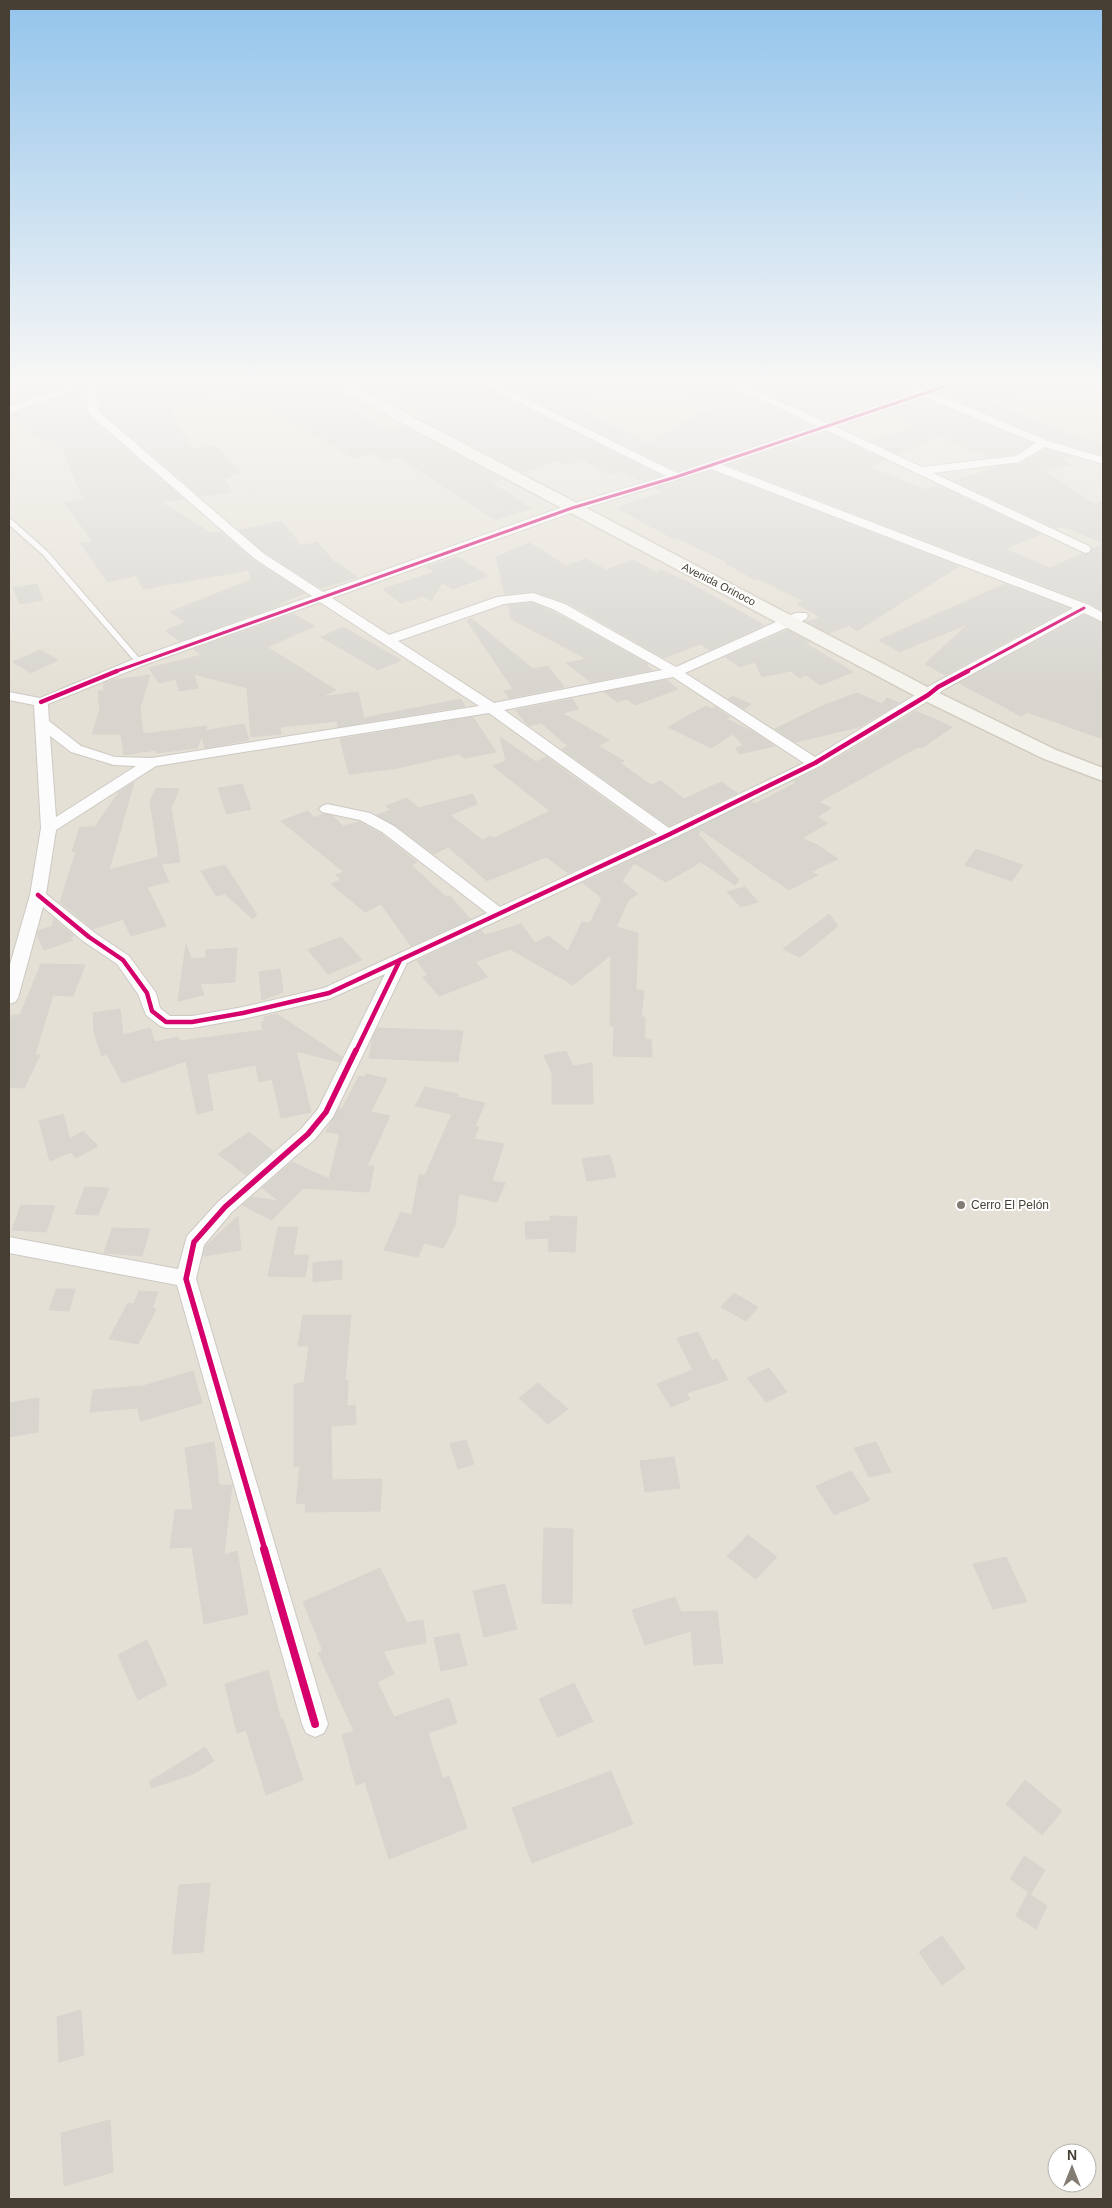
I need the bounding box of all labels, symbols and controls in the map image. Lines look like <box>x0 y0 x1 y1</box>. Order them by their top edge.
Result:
street label: Avenida Orinoco <box>680 560 758 608</box>
place label: Cerro El Pelón <box>971 1198 1049 1212</box>
marker: Cerro El Pelón <box>955 1199 967 1211</box>
north arrow <box>1047 2143 1097 2193</box>
text: N <box>1067 2147 1077 2163</box>

